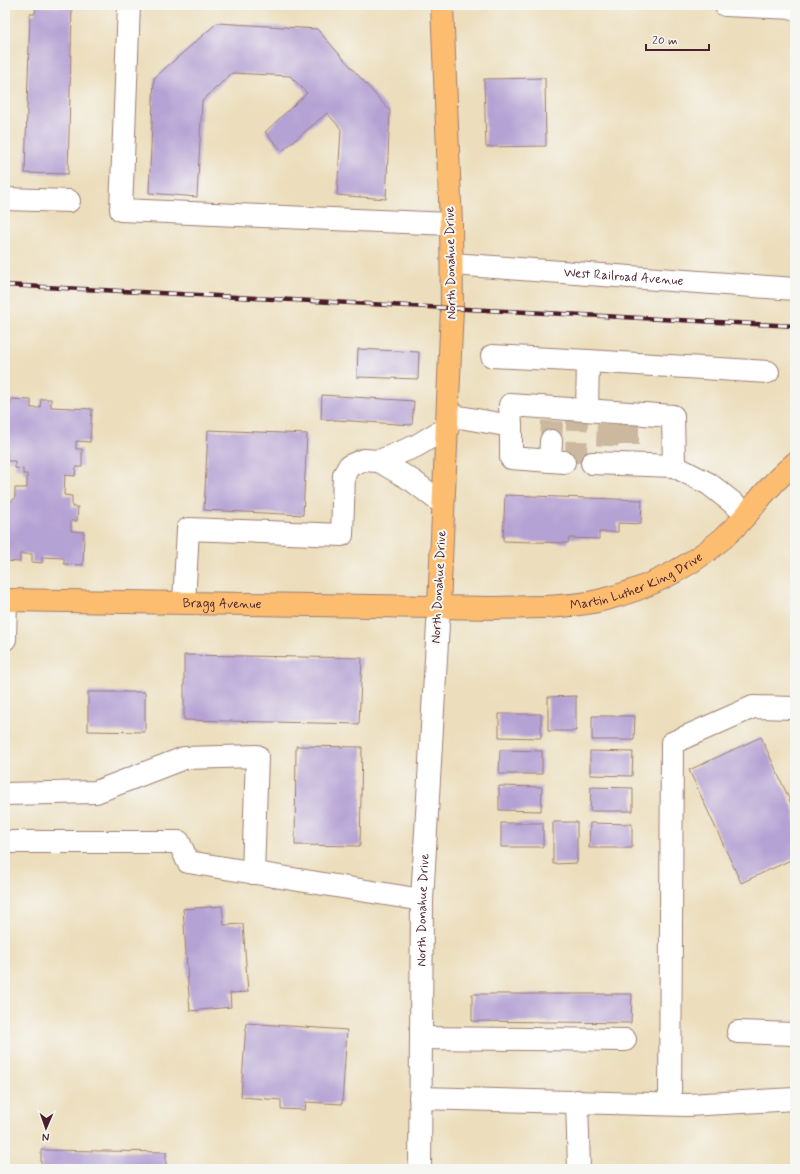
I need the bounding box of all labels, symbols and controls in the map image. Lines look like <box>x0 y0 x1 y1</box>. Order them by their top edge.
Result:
scale bar <box>646 26 709 52</box>
text: 20 m <box>652 33 678 49</box>
street label: North Donahue Drive <box>442 206 460 320</box>
street label: West Railroad Avenue <box>563 264 684 289</box>
street label: North Donahue Drive <box>428 530 450 644</box>
street label: Martin Luther King Drive <box>569 548 706 614</box>
street label: Bragg Avenue <box>182 594 262 613</box>
street label: North Donahue Drive <box>413 853 433 967</box>
north arrow <box>26 1108 66 1148</box>
text: N <box>42 1130 50 1144</box>

